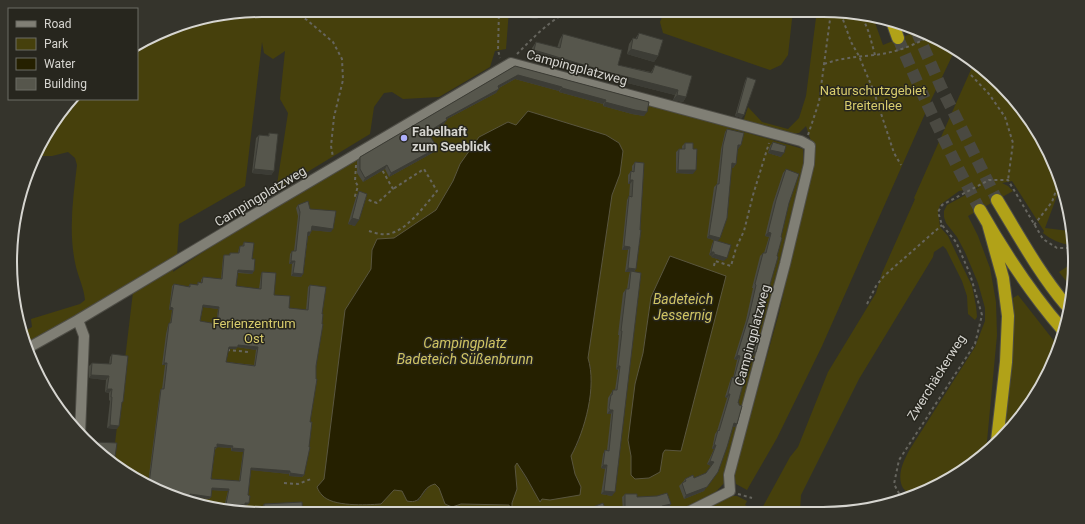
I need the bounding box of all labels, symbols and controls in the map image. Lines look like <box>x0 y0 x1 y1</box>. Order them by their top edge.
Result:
legend <box>8 8 138 100</box>
text: Road <box>44 17 72 31</box>
text: Park <box>44 37 69 51</box>
street label: Campingplatzweg <box>525 47 629 88</box>
text: Water <box>44 57 75 71</box>
text: Building <box>44 77 87 91</box>
park label: Naturschutzgebiet Breitenlee <box>820 83 926 113</box>
place label: Fabelhaft zum Seeblick <box>412 124 491 154</box>
marker: Fabelhaft zum Seeblick <box>399 133 409 143</box>
street label: Campingplatzweg <box>212 163 309 230</box>
street label: Campingplatzweg <box>732 283 773 387</box>
water label: Badeteich Jessernig <box>653 291 713 323</box>
park label: Ferienzentrum Ost <box>212 316 296 346</box>
street label: Zwerchäckerweg <box>904 332 969 423</box>
water label: Campingplatz Badeteich Süßenbrunn <box>397 335 533 367</box>

